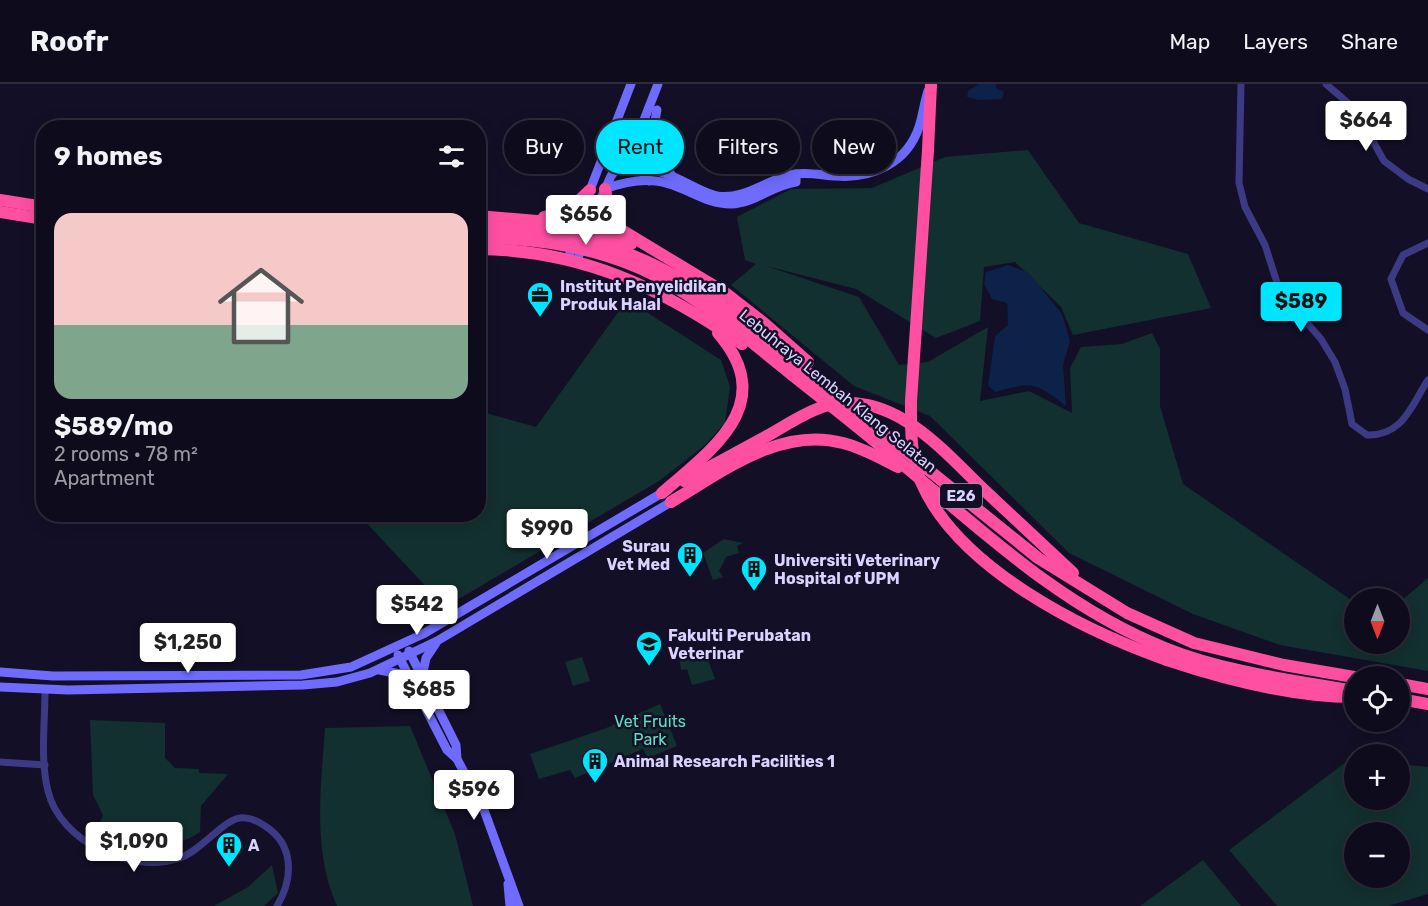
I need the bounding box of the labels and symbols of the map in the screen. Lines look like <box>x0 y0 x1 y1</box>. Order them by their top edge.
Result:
pin: $664 <box>1330 101 1402 152</box>
pin: $656 <box>550 195 622 246</box>
place label: Institut Penyelidikan Produk Halal <box>560 277 727 314</box>
office icon: Institut Penyelidikan Produk Halal <box>525 280 555 318</box>
pin: $589 <box>1265 282 1337 333</box>
street label: Lebuhraya Lembah Klang Selatan <box>735 305 941 477</box>
road number: E26 <box>940 484 982 508</box>
pin: $990 <box>511 509 583 560</box>
place label: Surau Vet Med <box>607 537 670 574</box>
building icon: Surau Vet Med <box>675 540 705 578</box>
place label: Universiti Veterinary Hospital of UPM <box>774 551 940 588</box>
building icon: Universiti Veterinary Hospital of UPM <box>739 554 769 592</box>
pin: $542 <box>381 585 453 636</box>
north arrow <box>1344 588 1410 654</box>
pin: $1,250 <box>139 623 237 674</box>
place label: Fakulti Perubatan Veterinar <box>668 626 811 663</box>
school or university icon: Fakulti Perubatan Veterinar <box>634 629 664 667</box>
pin: $685 <box>393 670 465 721</box>
park label: Vet Fruits Park <box>614 712 686 749</box>
building icon: Animal Research Facilities 1 <box>580 746 610 784</box>
place label: Animal Research Facilities 1 <box>614 752 835 771</box>
pin: $596 <box>438 770 510 821</box>
pin: $1,090 <box>85 822 183 873</box>
building icon: A <box>214 830 244 868</box>
place label: A <box>248 836 260 855</box>

